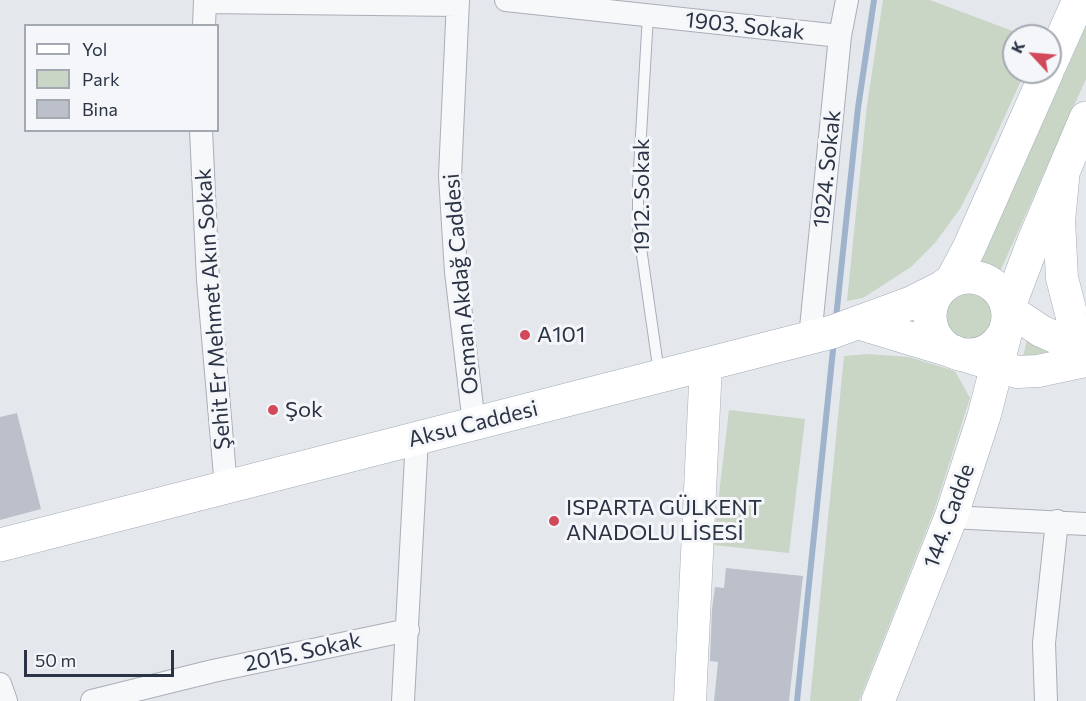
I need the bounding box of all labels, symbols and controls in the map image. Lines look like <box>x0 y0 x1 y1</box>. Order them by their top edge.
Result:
street label: 1903. Sokak <box>684 7 806 45</box>
legend <box>24 24 219 132</box>
north arrow <box>1002 24 1062 84</box>
text: Yol <box>82 38 107 60</box>
text: K <box>1006 38 1028 56</box>
text: Park <box>82 68 120 90</box>
text: Bina <box>82 98 118 120</box>
street label: 1924. Sokak <box>808 109 846 229</box>
street label: 1912. Sokak <box>629 138 655 254</box>
street label: Şehit Er Mehmet Akın Sokak <box>190 167 236 451</box>
street label: Osman Akdağ Caddesi <box>438 172 484 396</box>
place label: A101 <box>537 322 585 348</box>
marker: A101 <box>518 328 532 342</box>
street label: Aksu Caddesi <box>405 395 541 453</box>
place label: Şok <box>285 397 323 423</box>
marker: Şok <box>266 403 280 417</box>
street label: 144. Cadde <box>918 460 980 572</box>
place label: ISPARTA GÜLKENT ANADOLU LİSESİ <box>566 495 762 546</box>
marker: ISPARTA GÜLKENT ANADOLU LİSESİ <box>547 514 561 528</box>
street label: 2015. Sokak <box>242 627 364 677</box>
scale bar <box>27 638 177 676</box>
text: 50 m <box>35 649 76 671</box>

